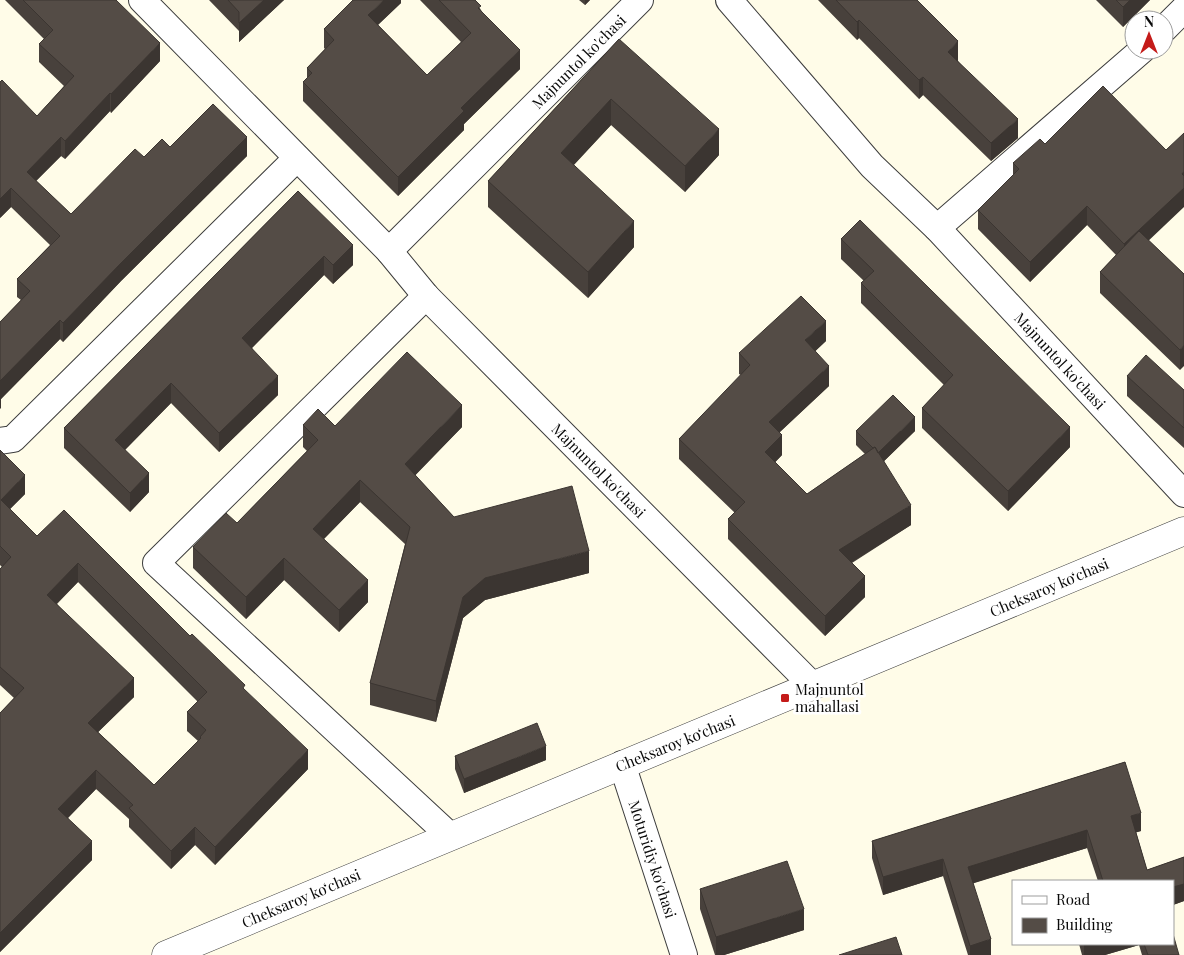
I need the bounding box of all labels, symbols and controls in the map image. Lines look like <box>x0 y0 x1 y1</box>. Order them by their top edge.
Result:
street label: Majnuntol ko'chasi <box>527 10 630 113</box>
north arrow <box>1124 10 1174 60</box>
text: N <box>1144 12 1154 31</box>
street label: Majnuntol ko'chasi <box>1010 308 1111 414</box>
street label: Majnuntol ko'chasi <box>548 419 651 522</box>
street label: Cheksaroy koʻchasi <box>987 553 1112 621</box>
place label: Majnuntol mahallasi <box>795 679 864 716</box>
marker: Majnuntol mahallasi <box>779 692 791 704</box>
street label: Cheksaroy koʻchasi <box>612 710 738 776</box>
street label: Moturidiy ko'chasi <box>624 798 682 921</box>
street label: Cheksaroy koʻchasi <box>239 864 364 932</box>
legend <box>1012 880 1174 945</box>
text: Road <box>1056 889 1090 909</box>
text: Building <box>1056 914 1113 934</box>

